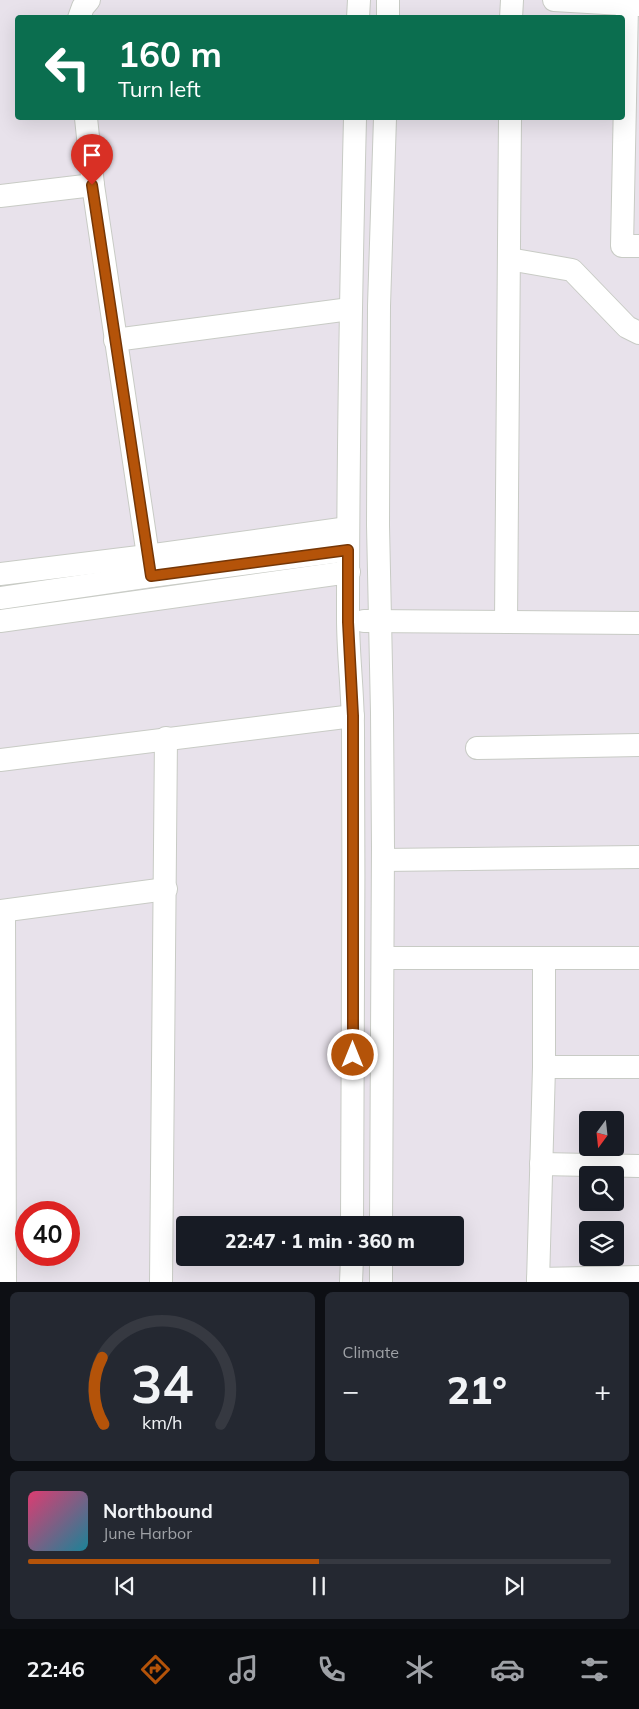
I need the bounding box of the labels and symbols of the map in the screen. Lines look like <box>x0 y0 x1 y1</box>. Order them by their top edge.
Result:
pin <box>71 134 113 185</box>
position arrow <box>326 1028 378 1080</box>
north arrow <box>579 1111 624 1156</box>
speed limit sign: 40 <box>15 1201 80 1266</box>

